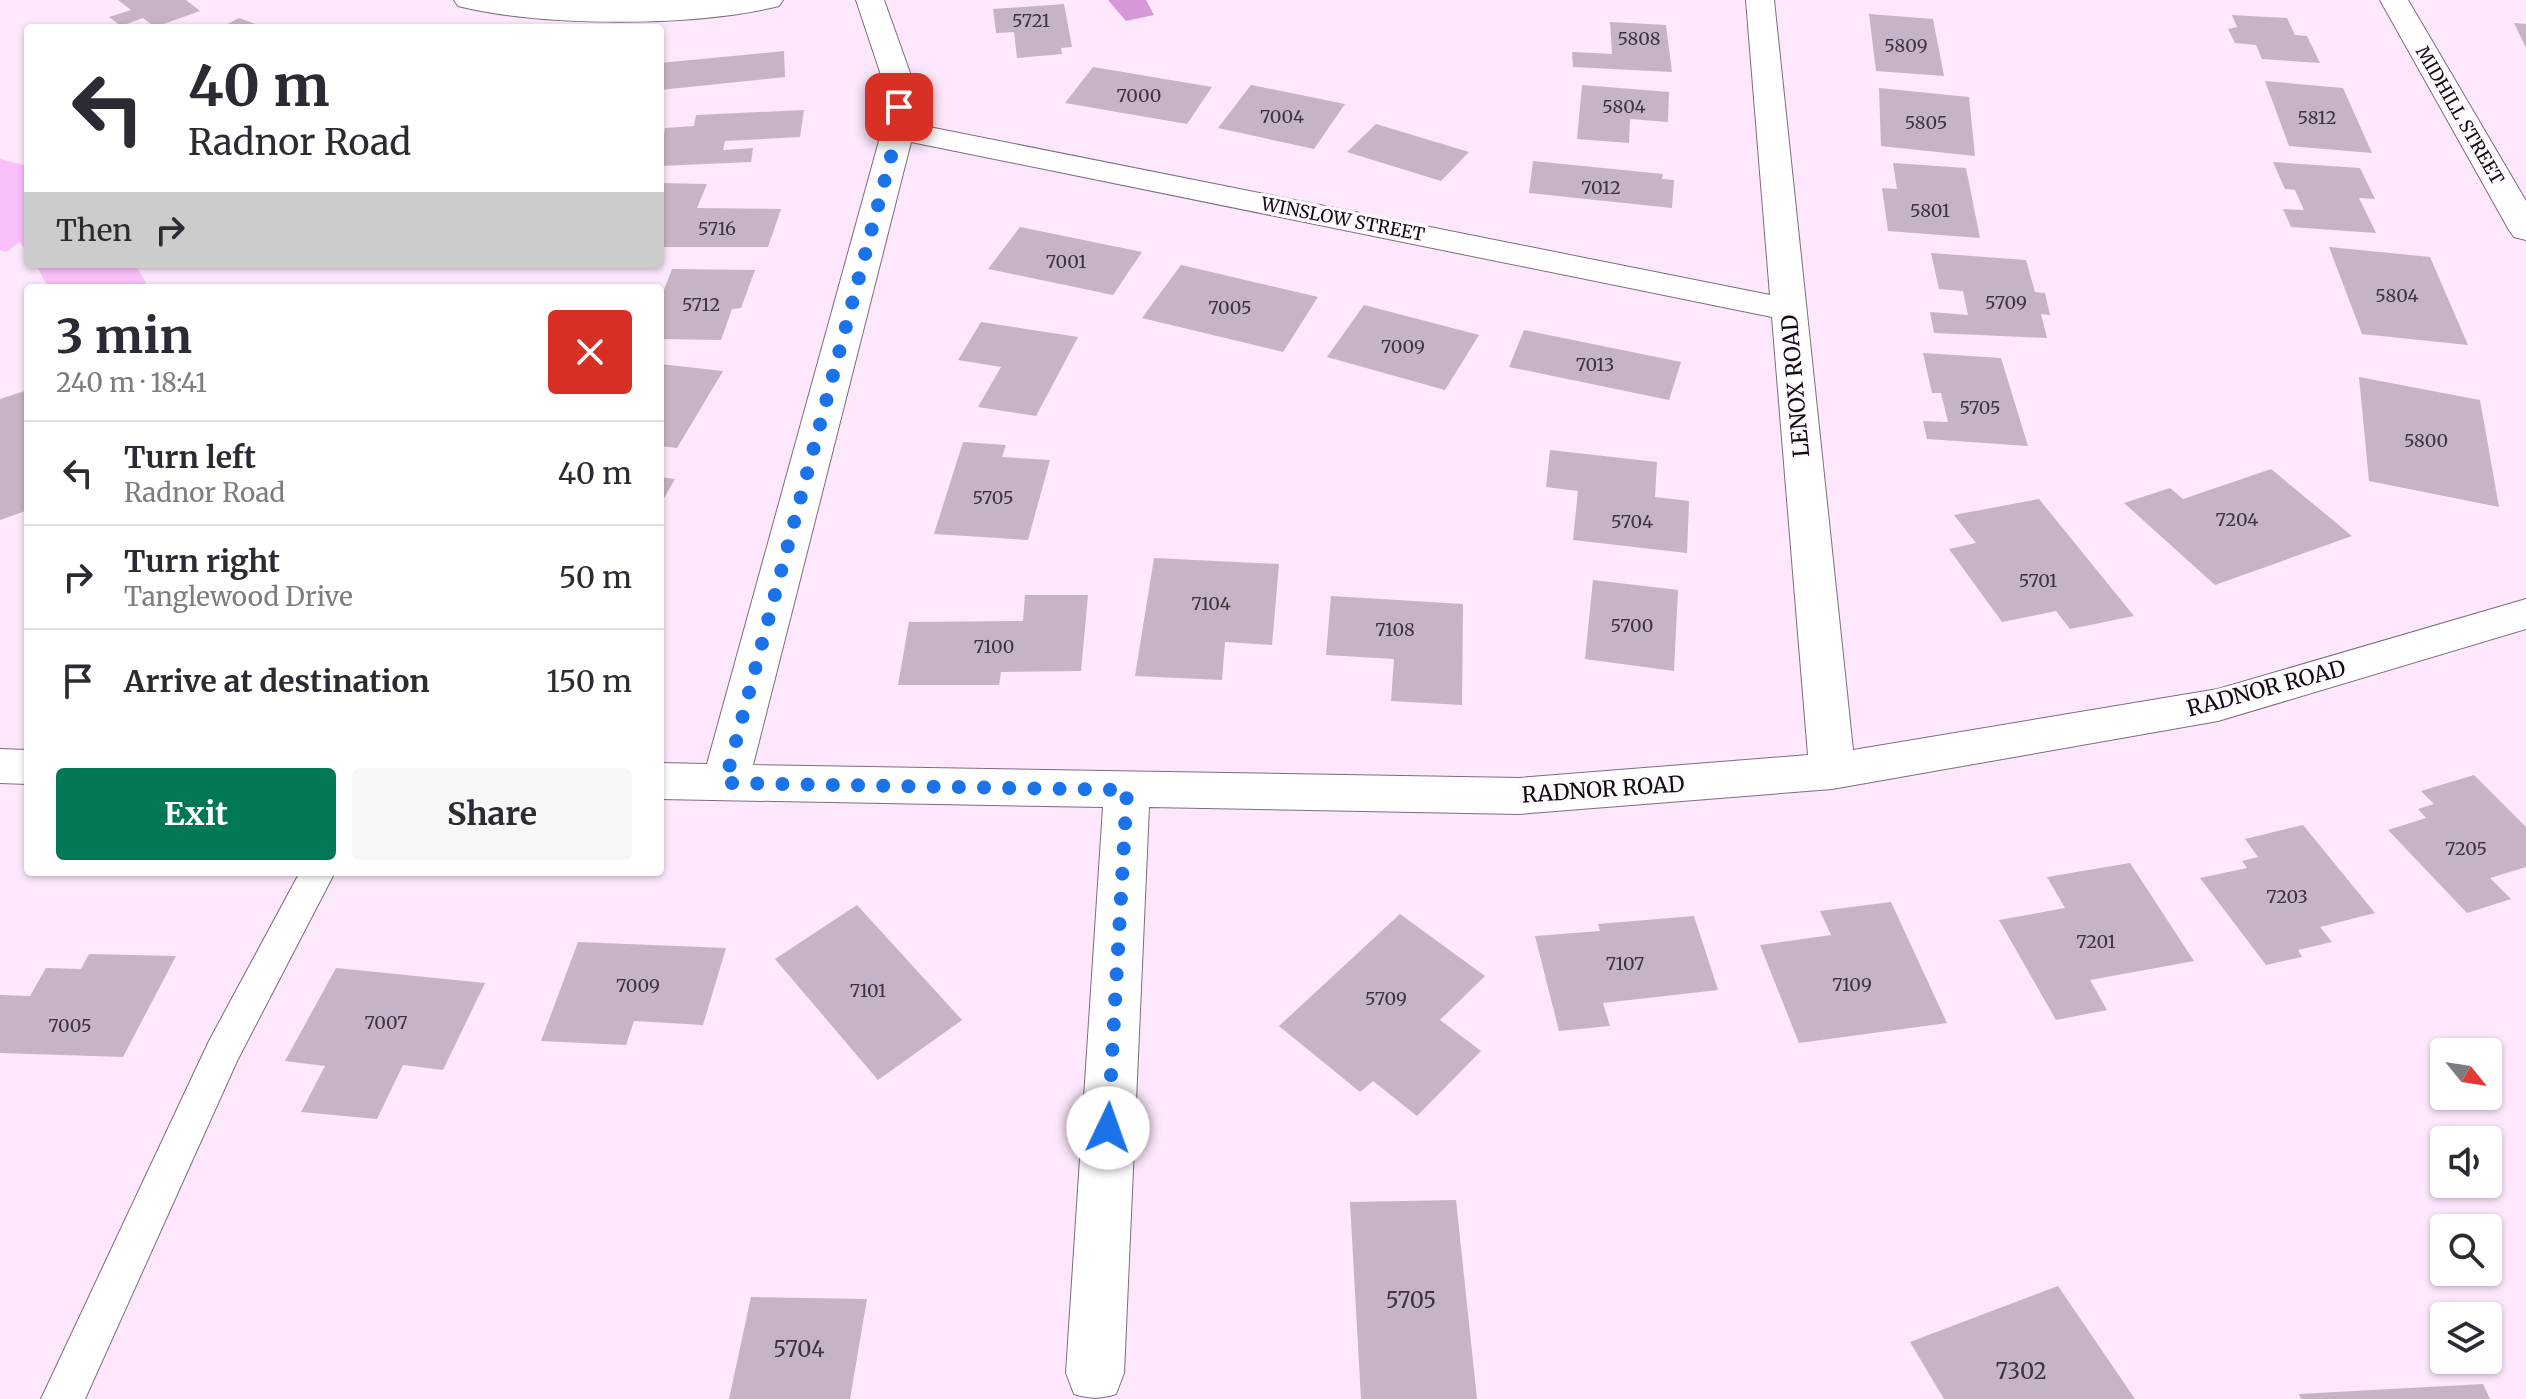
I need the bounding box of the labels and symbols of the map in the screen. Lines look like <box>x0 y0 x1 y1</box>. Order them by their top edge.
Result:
house number: 5721 <box>1012 9 1050 32</box>
house number: 5808 <box>1617 27 1661 50</box>
house number: 5809 <box>1884 34 1928 57</box>
street label: MIDHILL STREET <box>2411 42 2509 189</box>
pin <box>865 73 933 141</box>
house number: 7000 <box>1117 84 1161 107</box>
house number: 5804 <box>1602 95 1646 118</box>
house number: 7004 <box>1260 105 1304 128</box>
house number: 5812 <box>2298 106 2336 129</box>
house number: 5805 <box>1905 111 1947 134</box>
house number: 7012 <box>1581 176 1621 199</box>
street label: WINSLOW STREET <box>1258 192 1427 246</box>
house number: 5801 <box>1910 199 1950 222</box>
house number: 5716 <box>698 217 736 240</box>
house number: 7001 <box>1046 250 1086 273</box>
house number: 5804 <box>2375 284 2419 307</box>
house number: 5709 <box>1985 291 2027 314</box>
house number: 5712 <box>682 293 720 316</box>
house number: 7005 <box>1208 296 1252 319</box>
street label: LENOX ROAD <box>1775 314 1815 458</box>
house number: 7009 <box>1381 335 1425 358</box>
house number: 7013 <box>1576 353 1614 376</box>
house number: 5705 <box>1959 396 2001 419</box>
house number: 5800 <box>2404 429 2448 452</box>
house number: 5705 <box>972 486 1014 509</box>
house number: 7204 <box>2216 508 2258 531</box>
house number: 5704 <box>1611 510 1653 533</box>
house number: 5701 <box>2019 569 2057 592</box>
house number: 7104 <box>1191 592 1231 615</box>
house number: 5700 <box>1611 614 1653 637</box>
house number: 7108 <box>1375 618 1415 641</box>
house number: 7100 <box>974 635 1014 658</box>
street label: RADNOR ROAD <box>2184 653 2348 723</box>
street label: RADNOR ROAD <box>1521 769 1685 809</box>
house number: 7205 <box>2445 837 2487 860</box>
house number: 7203 <box>2266 885 2308 908</box>
house number: 7201 <box>2076 930 2116 953</box>
house number: 7107 <box>1606 952 1644 975</box>
house number: 7109 <box>1832 973 1872 996</box>
house number: 7009 <box>616 974 660 997</box>
house number: 7101 <box>850 979 886 1002</box>
house number: 5709 <box>1365 987 1407 1010</box>
house number: 7007 <box>365 1011 407 1034</box>
house number: 7005 <box>48 1014 92 1037</box>
north arrow <box>2430 1038 2502 1110</box>
position arrow <box>1066 1086 1150 1170</box>
house number: 5705 <box>1386 1286 1436 1314</box>
house number: 5704 <box>773 1335 825 1363</box>
house number: 7302 <box>1995 1357 2047 1385</box>

